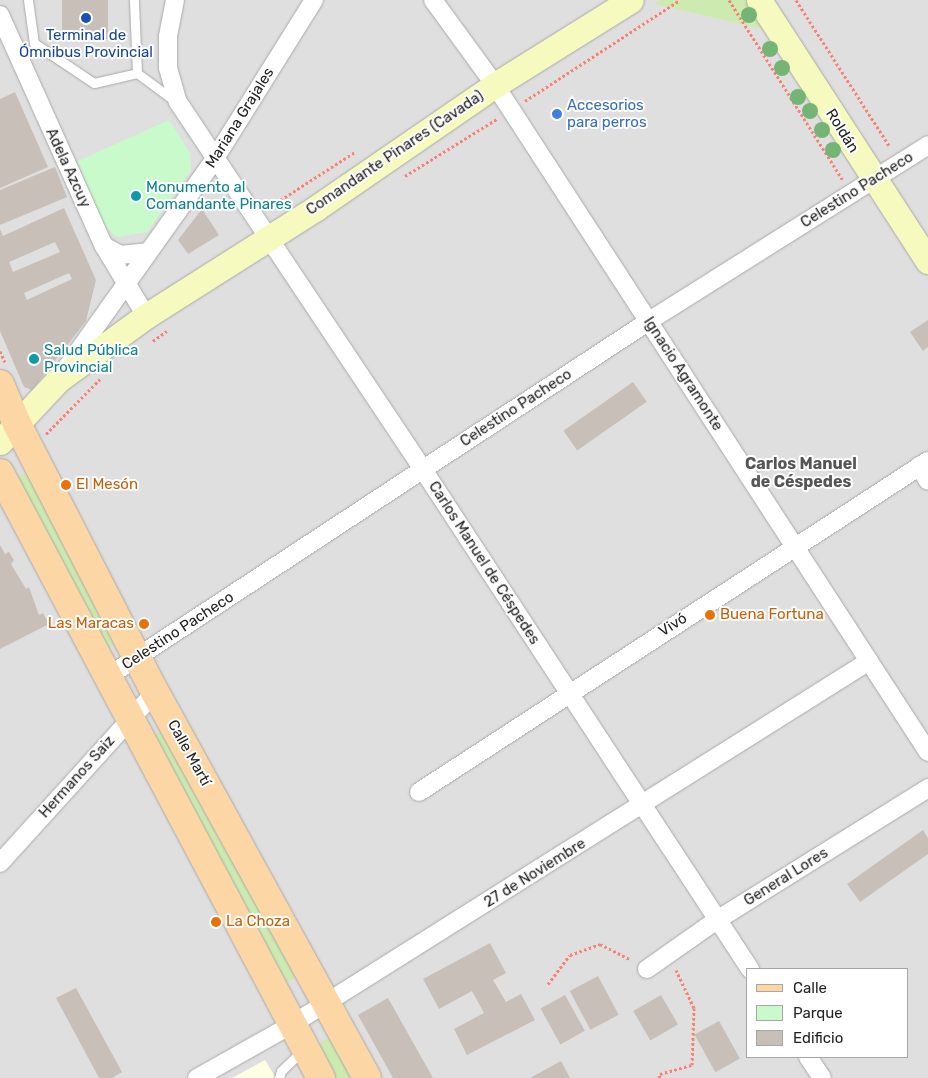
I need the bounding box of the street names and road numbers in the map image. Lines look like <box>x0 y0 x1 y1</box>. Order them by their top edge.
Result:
street label: Mariana Grajales <box>202 65 278 171</box>
street label: Comandante Pinares (Cavada) <box>303 87 487 219</box>
street label: Roldán <box>822 106 862 156</box>
street label: Adela Azcuy <box>42 125 94 211</box>
street label: Celestino Pacheco <box>797 148 917 232</box>
street label: Ignacio Agramonte <box>639 314 727 434</box>
street label: Celestino Pacheco <box>457 365 575 451</box>
street label: Carlos Manuel de Céspedes <box>424 478 544 648</box>
street label: Celestino Pacheco <box>119 588 237 674</box>
street label: Vivó <box>655 609 691 641</box>
street label: Calle Martí <box>163 717 215 789</box>
street label: Hermanos Saiz <box>35 732 119 822</box>
street label: 27 de Noviembre <box>481 835 589 911</box>
street label: General Lores <box>741 844 831 910</box>

